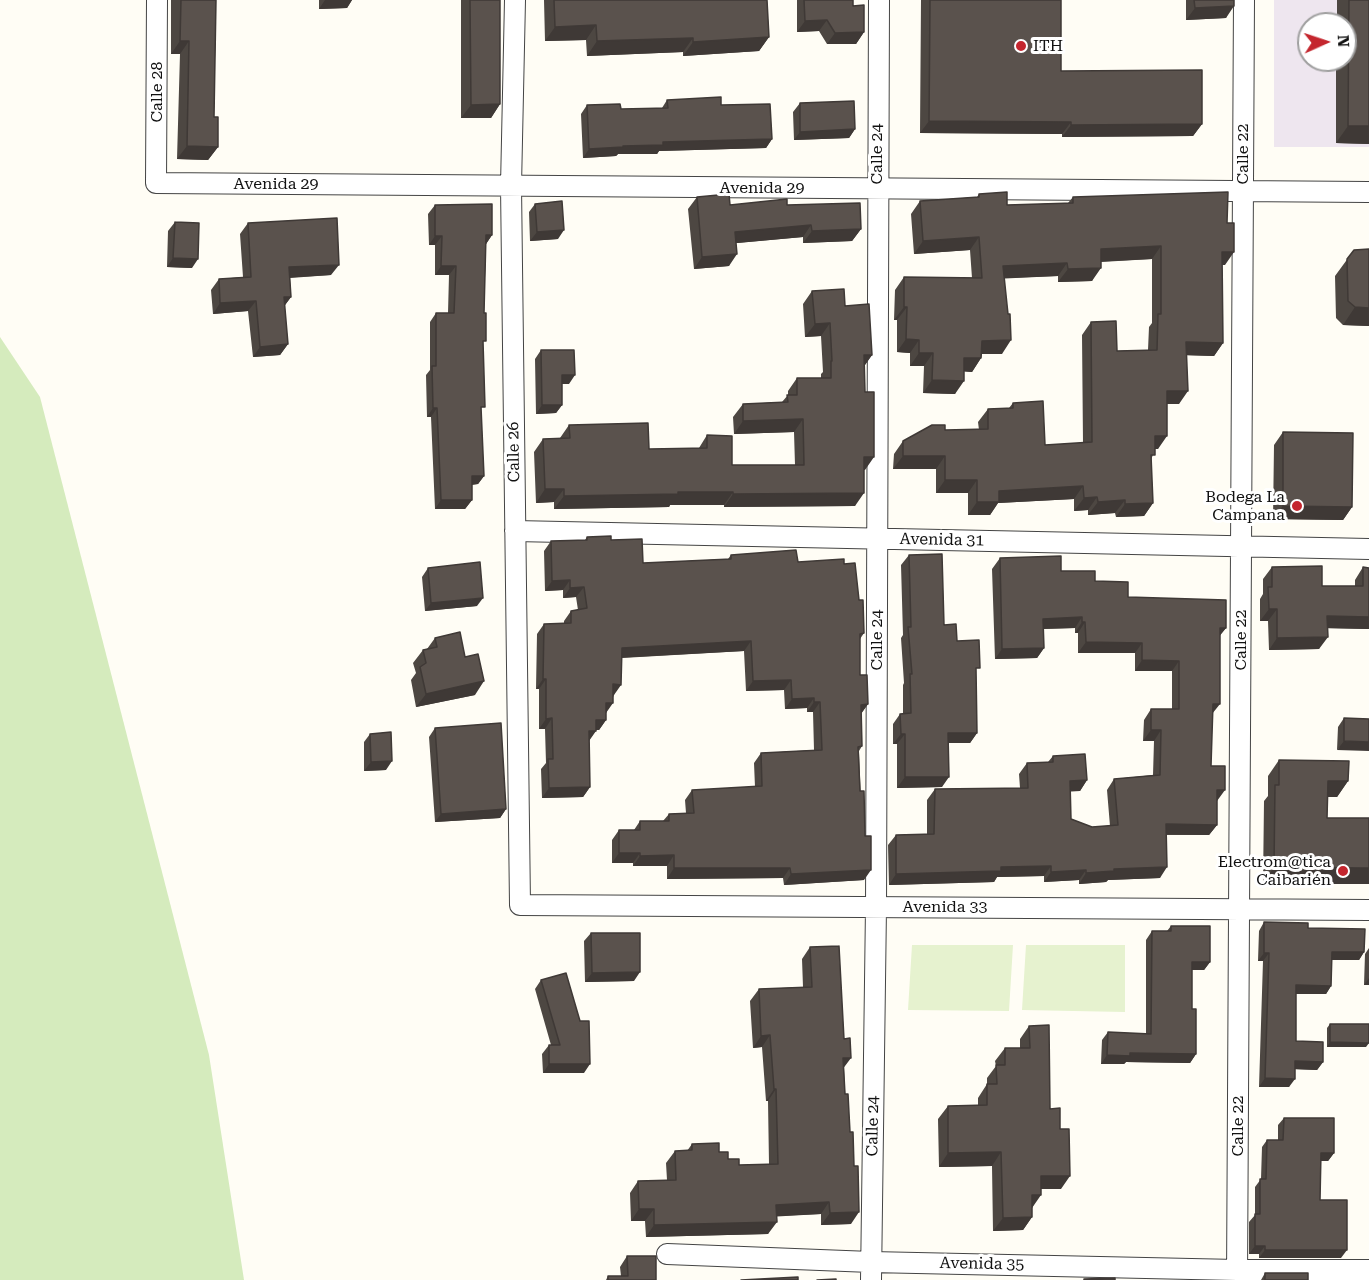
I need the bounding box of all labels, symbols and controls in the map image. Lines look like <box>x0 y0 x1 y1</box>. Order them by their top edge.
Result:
north arrow <box>1297 12 1357 72</box>
text: N <box>1334 34 1353 48</box>
place label: ITH <box>1033 36 1063 56</box>
marker: ITH <box>1014 39 1028 53</box>
street label: Calle 28 <box>147 62 167 122</box>
street label: Calle 24 <box>867 124 887 184</box>
street label: Calle 22 <box>1233 124 1253 184</box>
street label: Avenida 29 <box>234 174 318 194</box>
street label: Avenida 29 <box>720 178 804 198</box>
street label: Calle 26 <box>504 421 524 483</box>
place label: Bodega La Campana <box>1205 487 1285 525</box>
marker: Bodega La Campana <box>1290 499 1304 513</box>
street label: Avenida 31 <box>899 530 985 550</box>
street label: Calle 24 <box>867 610 887 670</box>
street label: Calle 22 <box>1231 610 1251 670</box>
place label: Electrom@tica Caibarién <box>1218 852 1331 890</box>
marker: Electrom@tica Caibarién <box>1336 864 1350 878</box>
street label: Avenida 33 <box>903 897 987 917</box>
street label: Calle 24 <box>863 1095 883 1157</box>
street label: Calle 22 <box>1228 1096 1248 1156</box>
street label: Avenida 35 <box>939 1254 1025 1274</box>

